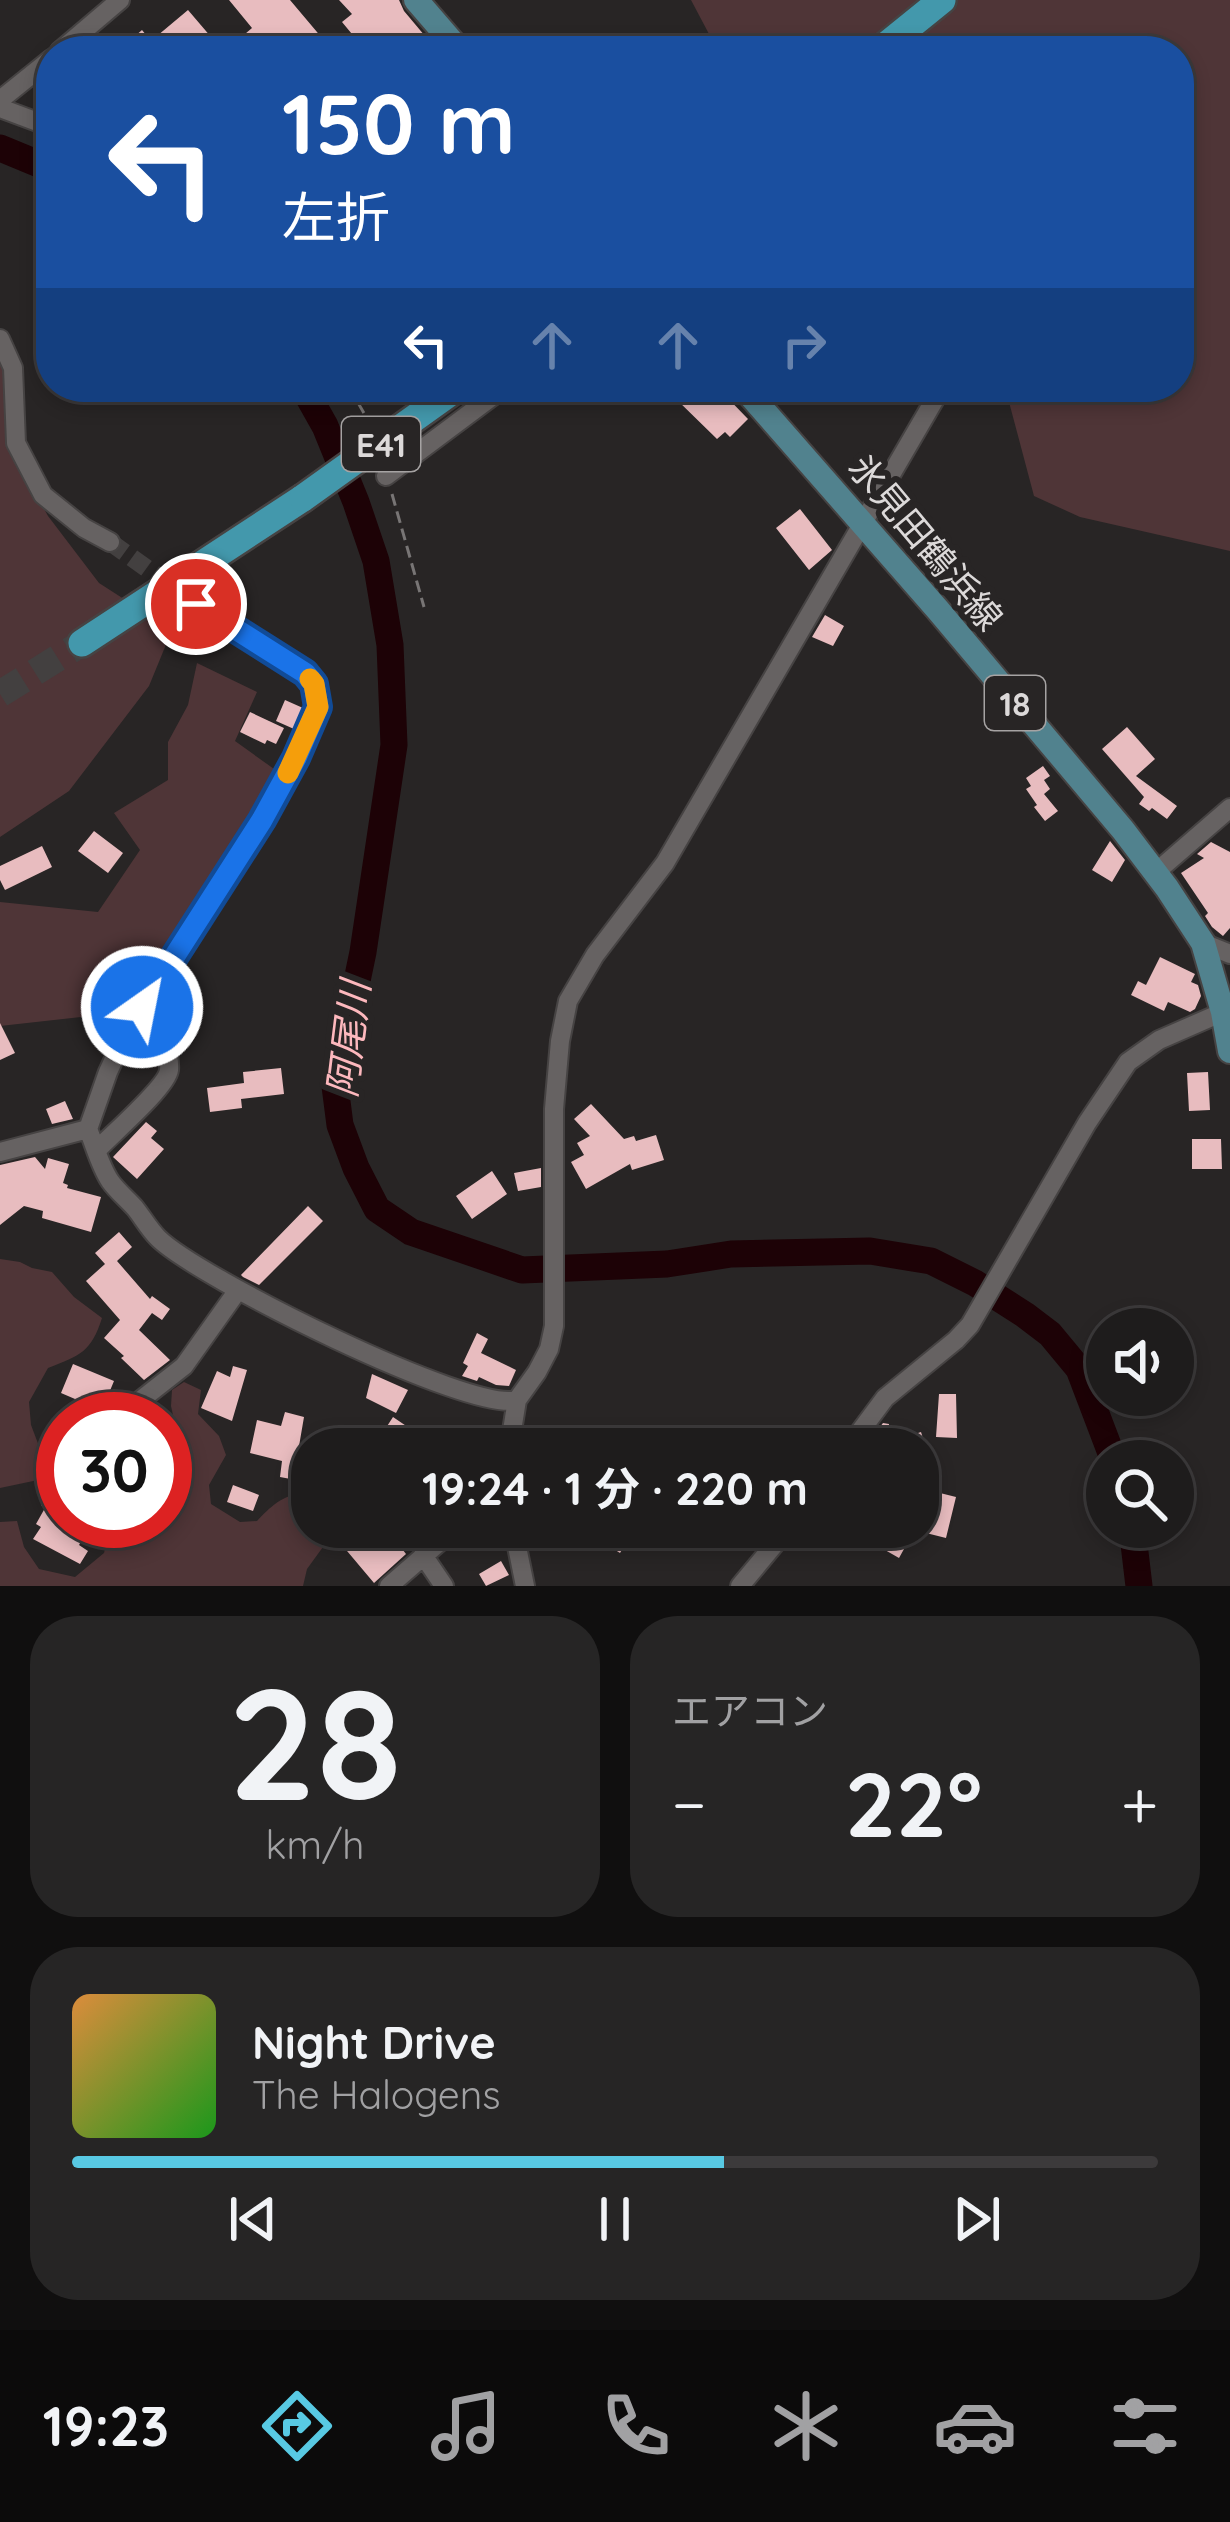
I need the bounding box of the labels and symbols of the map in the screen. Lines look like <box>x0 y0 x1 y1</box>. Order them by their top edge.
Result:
road number: E41 <box>342 417 420 471</box>
street label: 氷見田鶴浜線 <box>839 445 1013 639</box>
pin <box>145 553 247 655</box>
road number: 18 <box>985 676 1045 730</box>
position arrow <box>79 944 205 1070</box>
water label: 阿尾川 <box>317 974 380 1100</box>
speed limit sign: 30 <box>36 1392 192 1548</box>

